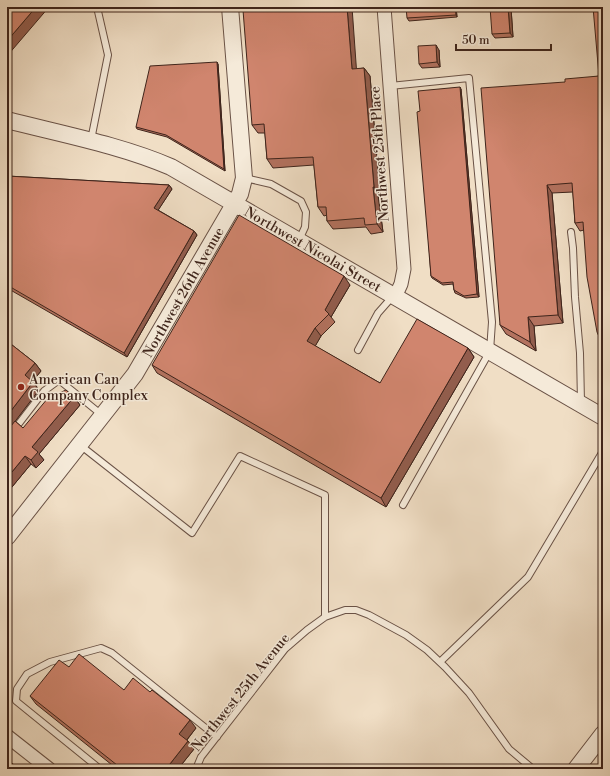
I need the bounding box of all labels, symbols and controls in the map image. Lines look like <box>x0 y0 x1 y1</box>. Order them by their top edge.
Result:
scale bar <box>456 26 551 52</box>
text: 50 m <box>462 33 490 48</box>
street label: Northwest 25th Place <box>366 86 394 222</box>
street label: Northwest Nicolai Street <box>241 203 384 297</box>
street label: Northwest 26th Avenue <box>139 224 229 361</box>
place label: American Can Company Complex <box>28 371 149 405</box>
marker: American Can Company Complex <box>16 382 26 392</box>
street label: Northwest 25th Avenue <box>188 630 294 755</box>

